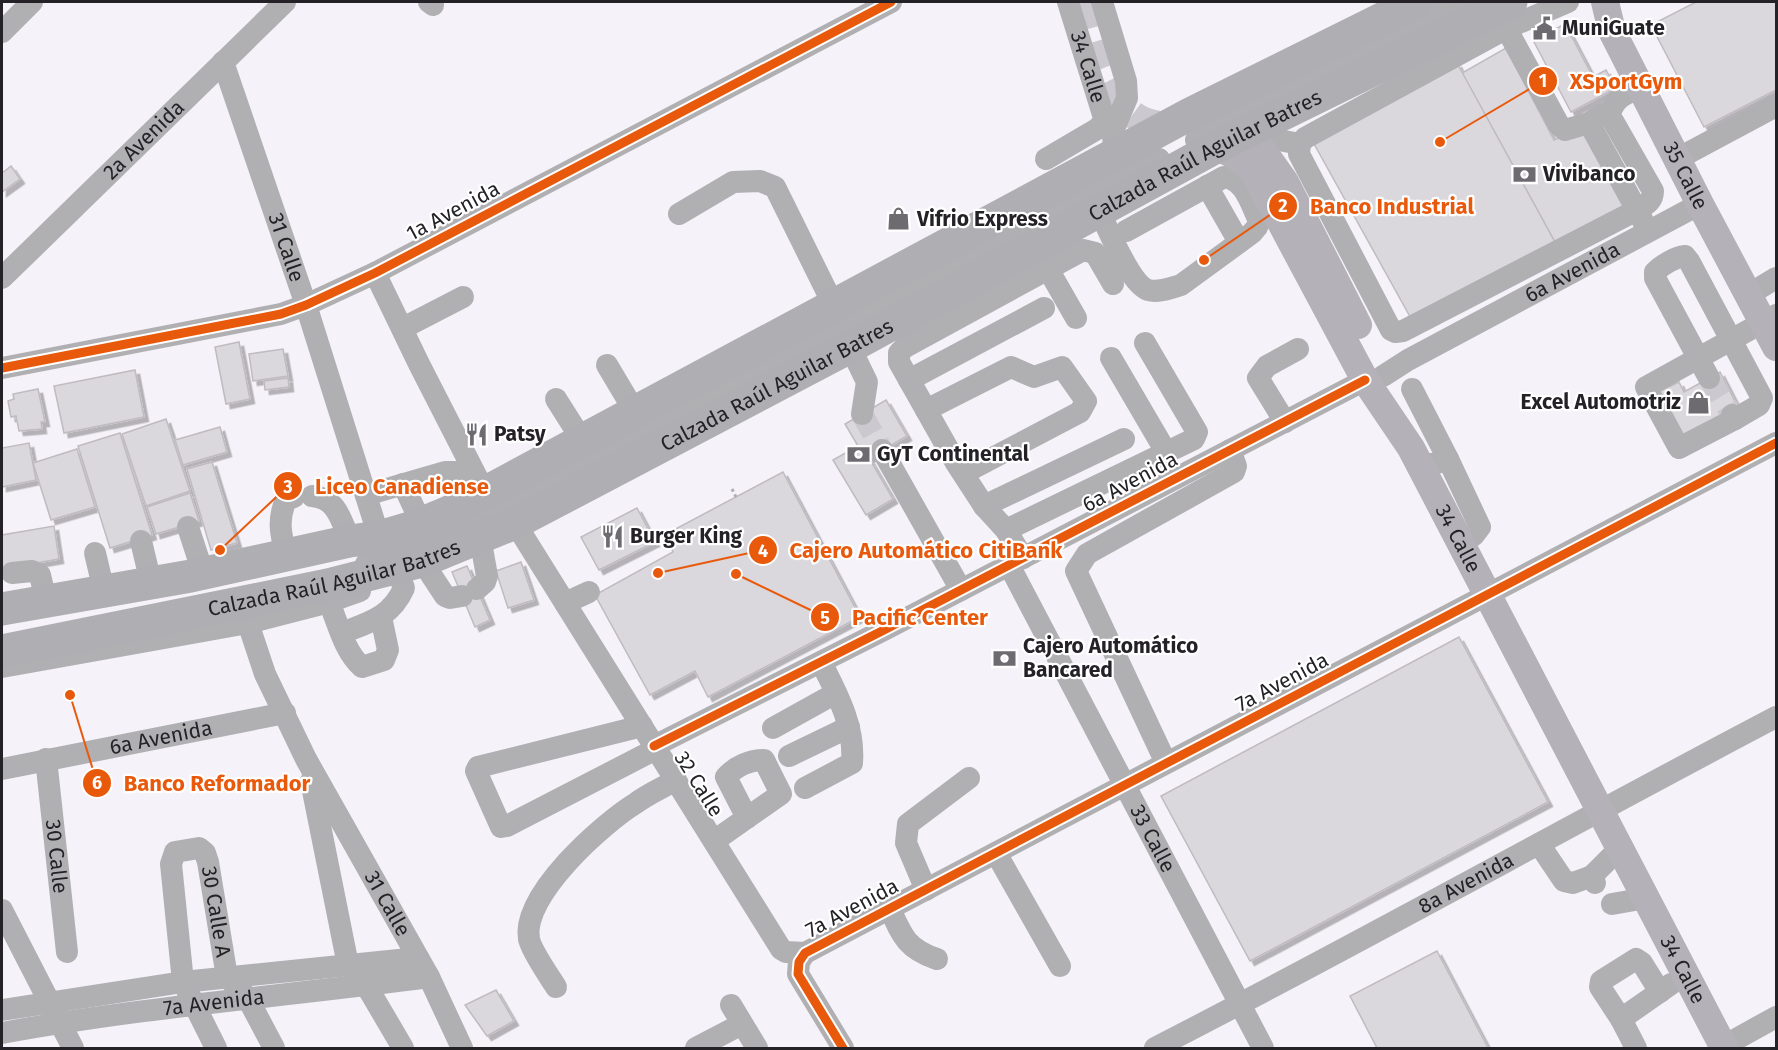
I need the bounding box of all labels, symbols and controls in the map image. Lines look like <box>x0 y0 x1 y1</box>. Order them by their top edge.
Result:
public building icon: MuniGuate <box>1531 15 1557 41</box>
place label: MuniGuate <box>1562 15 1665 41</box>
street label: 34 Calle <box>1065 28 1112 106</box>
callout: XSportGym <box>1528 61 1694 101</box>
text: XSportGym <box>1569 68 1682 95</box>
text: 1 <box>1539 70 1547 92</box>
street label: Calzada Raúl Aguilar Batres <box>1084 84 1326 227</box>
street label: 2a Avenida <box>98 94 190 185</box>
street label: 35 Calle <box>1657 137 1714 214</box>
bank icon: Vivibanco <box>1512 161 1538 187</box>
place label: Vivibanco <box>1542 161 1635 187</box>
street label: 1a Avenida <box>402 176 504 246</box>
callout: Banco Industrial <box>1268 186 1486 226</box>
text: Banco Industrial <box>1310 193 1474 220</box>
text: 2 <box>1278 195 1288 217</box>
shop icon: Vifrio Express <box>886 206 912 232</box>
place label: Vifrio Express <box>916 206 1048 232</box>
street label: 31 Calle <box>263 210 310 285</box>
street label: 6a Avenida <box>1520 236 1624 308</box>
street label: Calzada Raúl Aguilar Batres <box>656 313 898 457</box>
place label: Excel Automotriz <box>1521 389 1681 415</box>
shop icon: Excel Automotriz <box>1686 389 1712 415</box>
restaurant icon: Patsy <box>463 421 489 447</box>
place label: Patsy <box>494 421 546 447</box>
bank icon: GyT Continental <box>846 441 872 467</box>
place label: GyT Continental <box>877 441 1030 467</box>
street label: 6a Avenida <box>1078 446 1182 518</box>
callout: Liceo Canadiense <box>273 466 501 506</box>
text: Liceo Canadiense <box>315 473 489 500</box>
text: 3 <box>282 476 293 498</box>
street label: 34 Calle <box>1430 500 1487 577</box>
restaurant icon: Burger King <box>599 523 625 549</box>
place label: Burger King <box>630 523 743 549</box>
callout: Cajero Automático CitiBank <box>748 530 1075 570</box>
street label: Calzada Raúl Aguilar Batres <box>205 534 464 622</box>
text: Cajero Automático CitiBank <box>790 537 1063 564</box>
text: 4 <box>758 540 768 562</box>
callout: Pacific Center <box>810 597 1000 637</box>
text: Pacific Center <box>852 604 988 631</box>
text: 5 <box>820 607 830 629</box>
place label: Cajero Automático Bancared <box>1023 633 1198 683</box>
bank icon: Cajero Automático Bancared <box>992 645 1018 671</box>
street label: 7a Avenida <box>1231 647 1333 717</box>
street label: 6a Avenida <box>107 715 215 760</box>
street label: 32 Calle <box>669 746 729 822</box>
callout: Banco Reformador <box>82 763 323 803</box>
text: Banco Reformador <box>124 770 311 797</box>
text: 6 <box>92 772 102 794</box>
street label: 33 Calle <box>1124 800 1181 877</box>
street label: 30 Calle <box>40 818 74 895</box>
street label: 8a Avenida <box>1414 847 1518 919</box>
street label: 30 Calle A <box>196 864 237 959</box>
street label: 31 Calle <box>359 866 416 941</box>
street label: 7a Avenida <box>801 873 903 943</box>
street label: 34 Calle <box>1655 931 1712 1008</box>
street label: 7a Avenida <box>162 984 266 1022</box>

